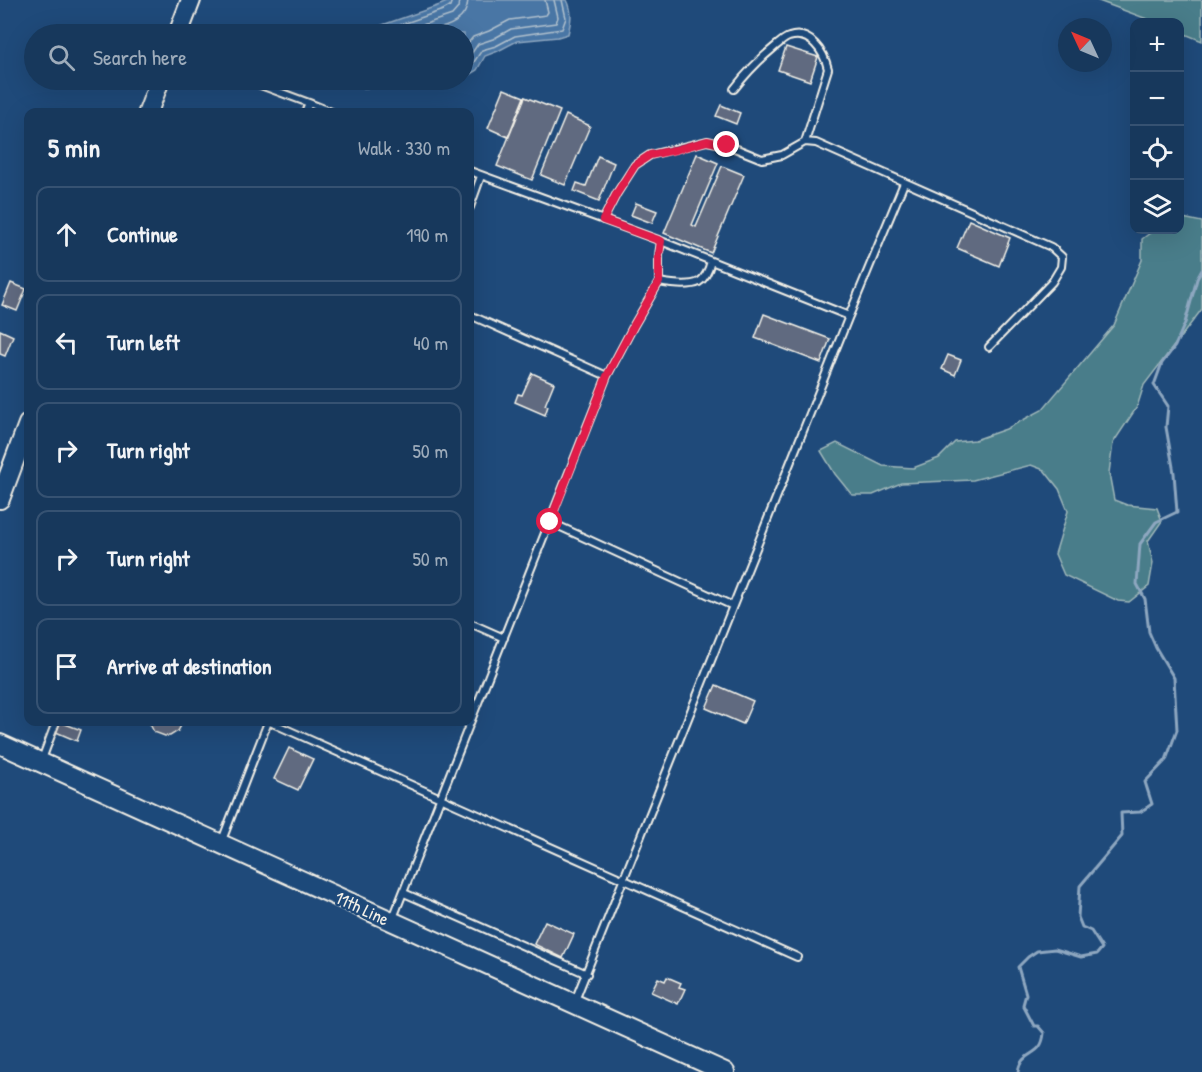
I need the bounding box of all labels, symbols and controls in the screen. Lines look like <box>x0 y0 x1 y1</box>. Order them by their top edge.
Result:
north arrow <box>1058 18 1112 72</box>
map controls <box>1130 18 1184 234</box>
button: + <box>1130 18 1184 72</box>
search box <box>24 24 474 90</box>
icon: search <box>45 41 78 74</box>
text: Search here <box>93 42 187 72</box>
button: − <box>1130 72 1184 126</box>
button: locate <box>1130 126 1184 180</box>
text: 5 min <box>48 130 100 165</box>
route end <box>713 131 739 157</box>
text: Walk · 330 m <box>358 134 450 161</box>
button: layers <box>1130 180 1184 234</box>
icon: ahead <box>50 218 83 251</box>
text: Continue <box>107 219 178 249</box>
text: 190 m <box>406 221 448 248</box>
icon: left <box>50 326 83 359</box>
text: Turn left <box>107 327 180 357</box>
text: 40 m <box>413 329 448 356</box>
icon: right <box>50 434 83 467</box>
text: Turn right <box>107 435 190 465</box>
text: 50 m <box>412 437 448 464</box>
route start <box>536 508 562 534</box>
icon: right <box>50 542 83 575</box>
text: Turn right <box>107 543 190 573</box>
text: 50 m <box>412 545 448 572</box>
icon: arrive <box>50 650 83 683</box>
text: Arrive at destination <box>107 651 272 681</box>
street label: 11th Line <box>331 885 393 931</box>

